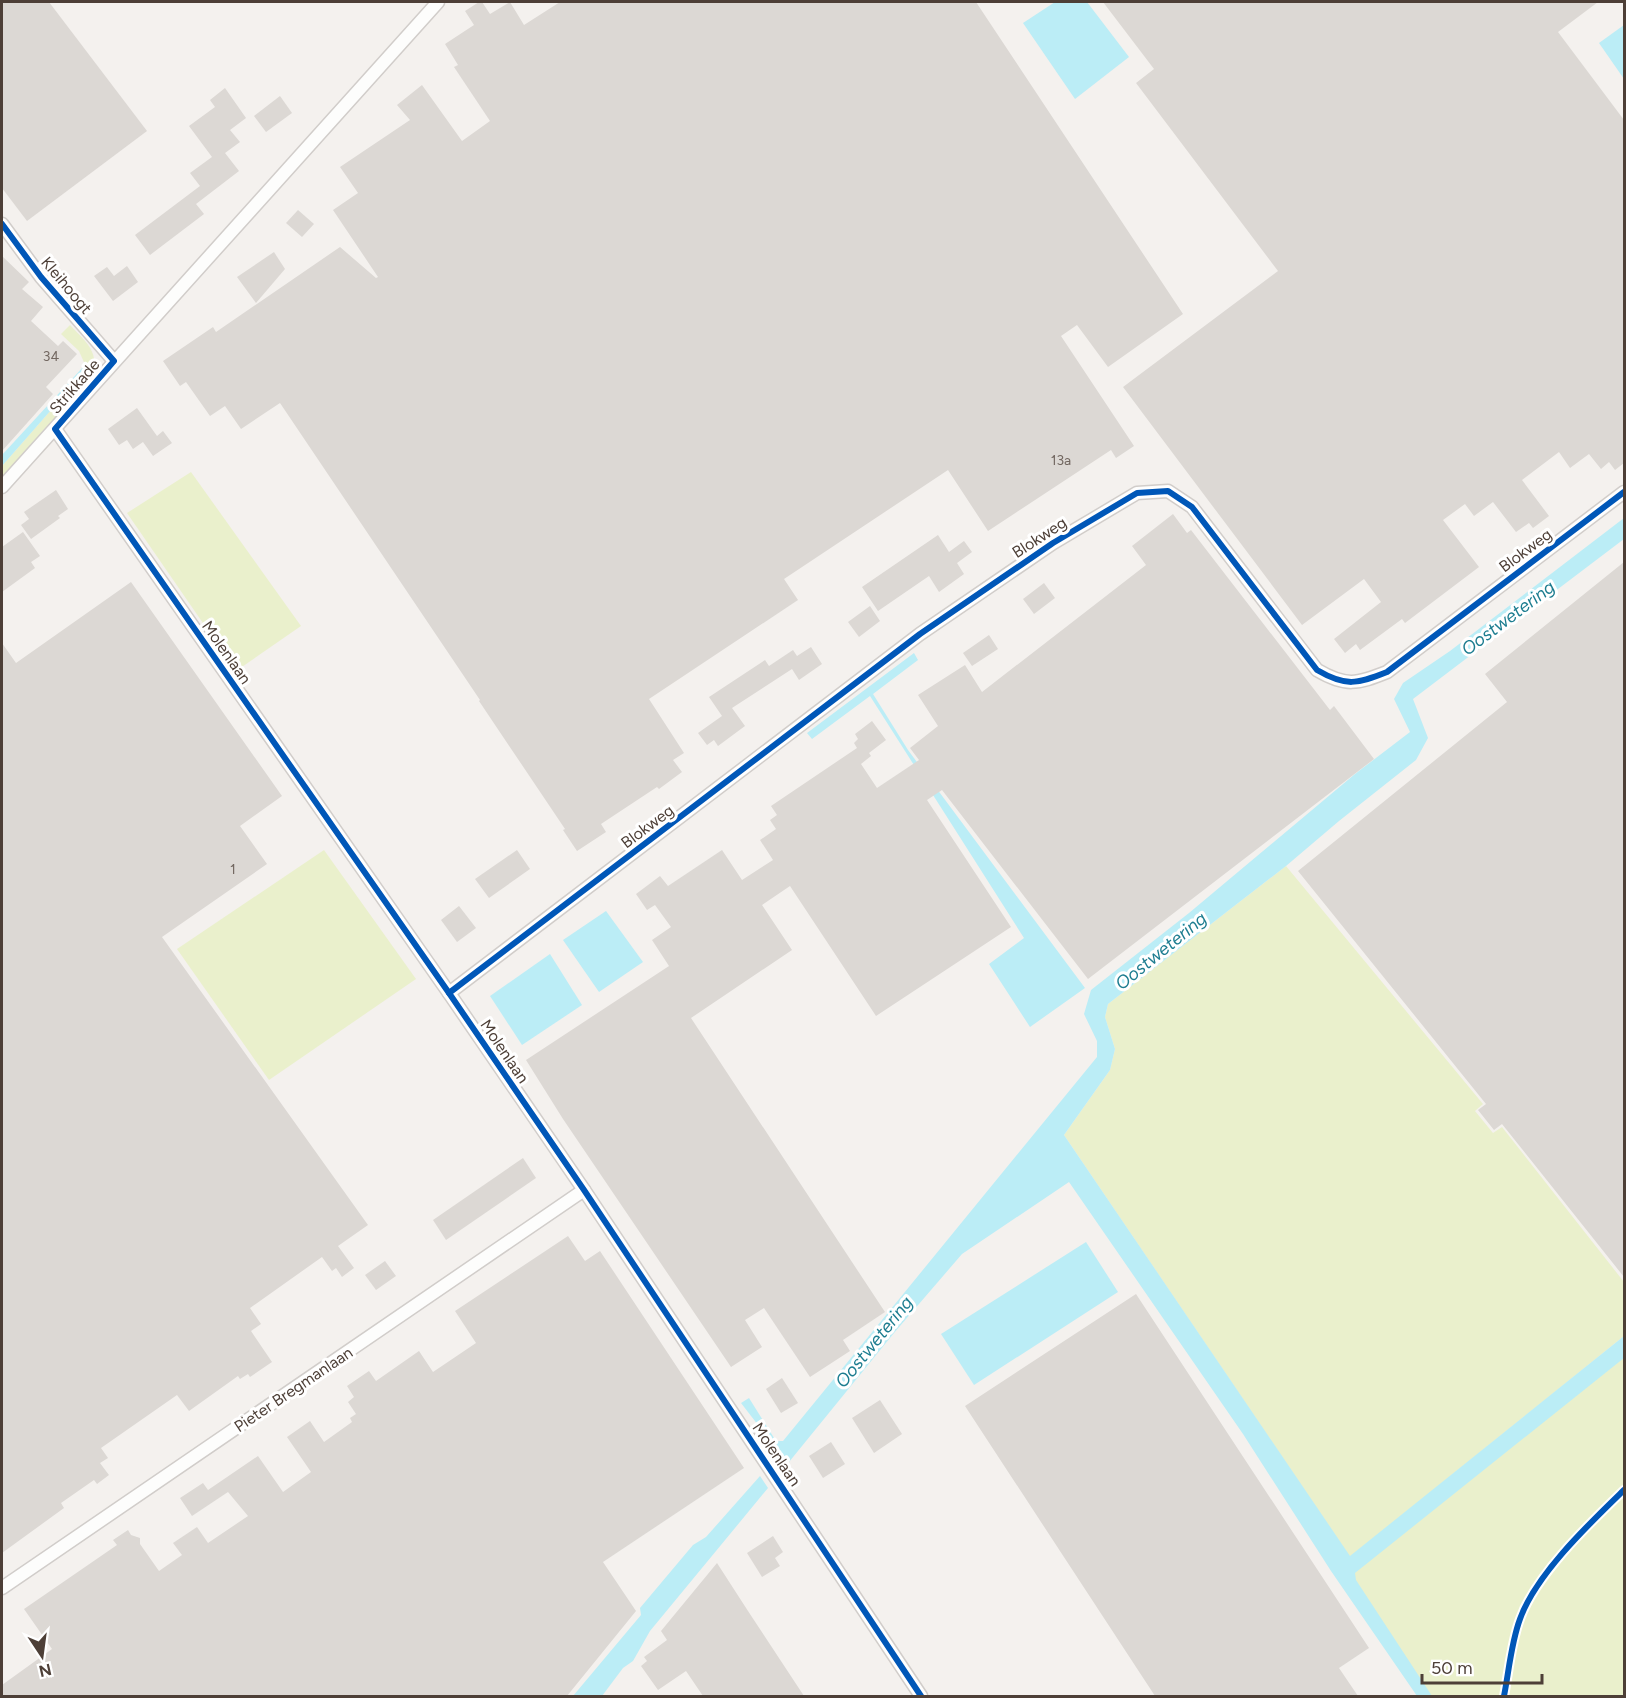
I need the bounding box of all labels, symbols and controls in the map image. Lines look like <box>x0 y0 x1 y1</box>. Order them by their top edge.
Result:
street label: Kleihoogt <box>37 253 96 318</box>
house number: 34 <box>43 348 59 365</box>
street label: Strikkade <box>45 355 104 418</box>
house number: 13a <box>1051 452 1071 469</box>
street label: Blokweg <box>1009 513 1070 562</box>
street label: Blokweg <box>1495 525 1555 576</box>
water label: Oostwetering <box>1457 575 1559 660</box>
street label: Molenlaan <box>198 617 255 688</box>
street label: Blokweg <box>617 801 677 852</box>
house number: 1 <box>230 861 236 878</box>
water label: Oostwetering <box>1111 907 1212 995</box>
street label: Molenlaan <box>476 1016 533 1087</box>
water label: Oostwetering <box>830 1291 918 1392</box>
street label: Pieter Bregmanlaan <box>231 1343 356 1436</box>
street label: Molenlaan <box>748 1419 805 1490</box>
north arrow <box>12 1626 72 1686</box>
scale bar <box>1422 1647 1542 1685</box>
text: 50 m <box>1431 1657 1473 1679</box>
text: N <box>37 1659 53 1681</box>

